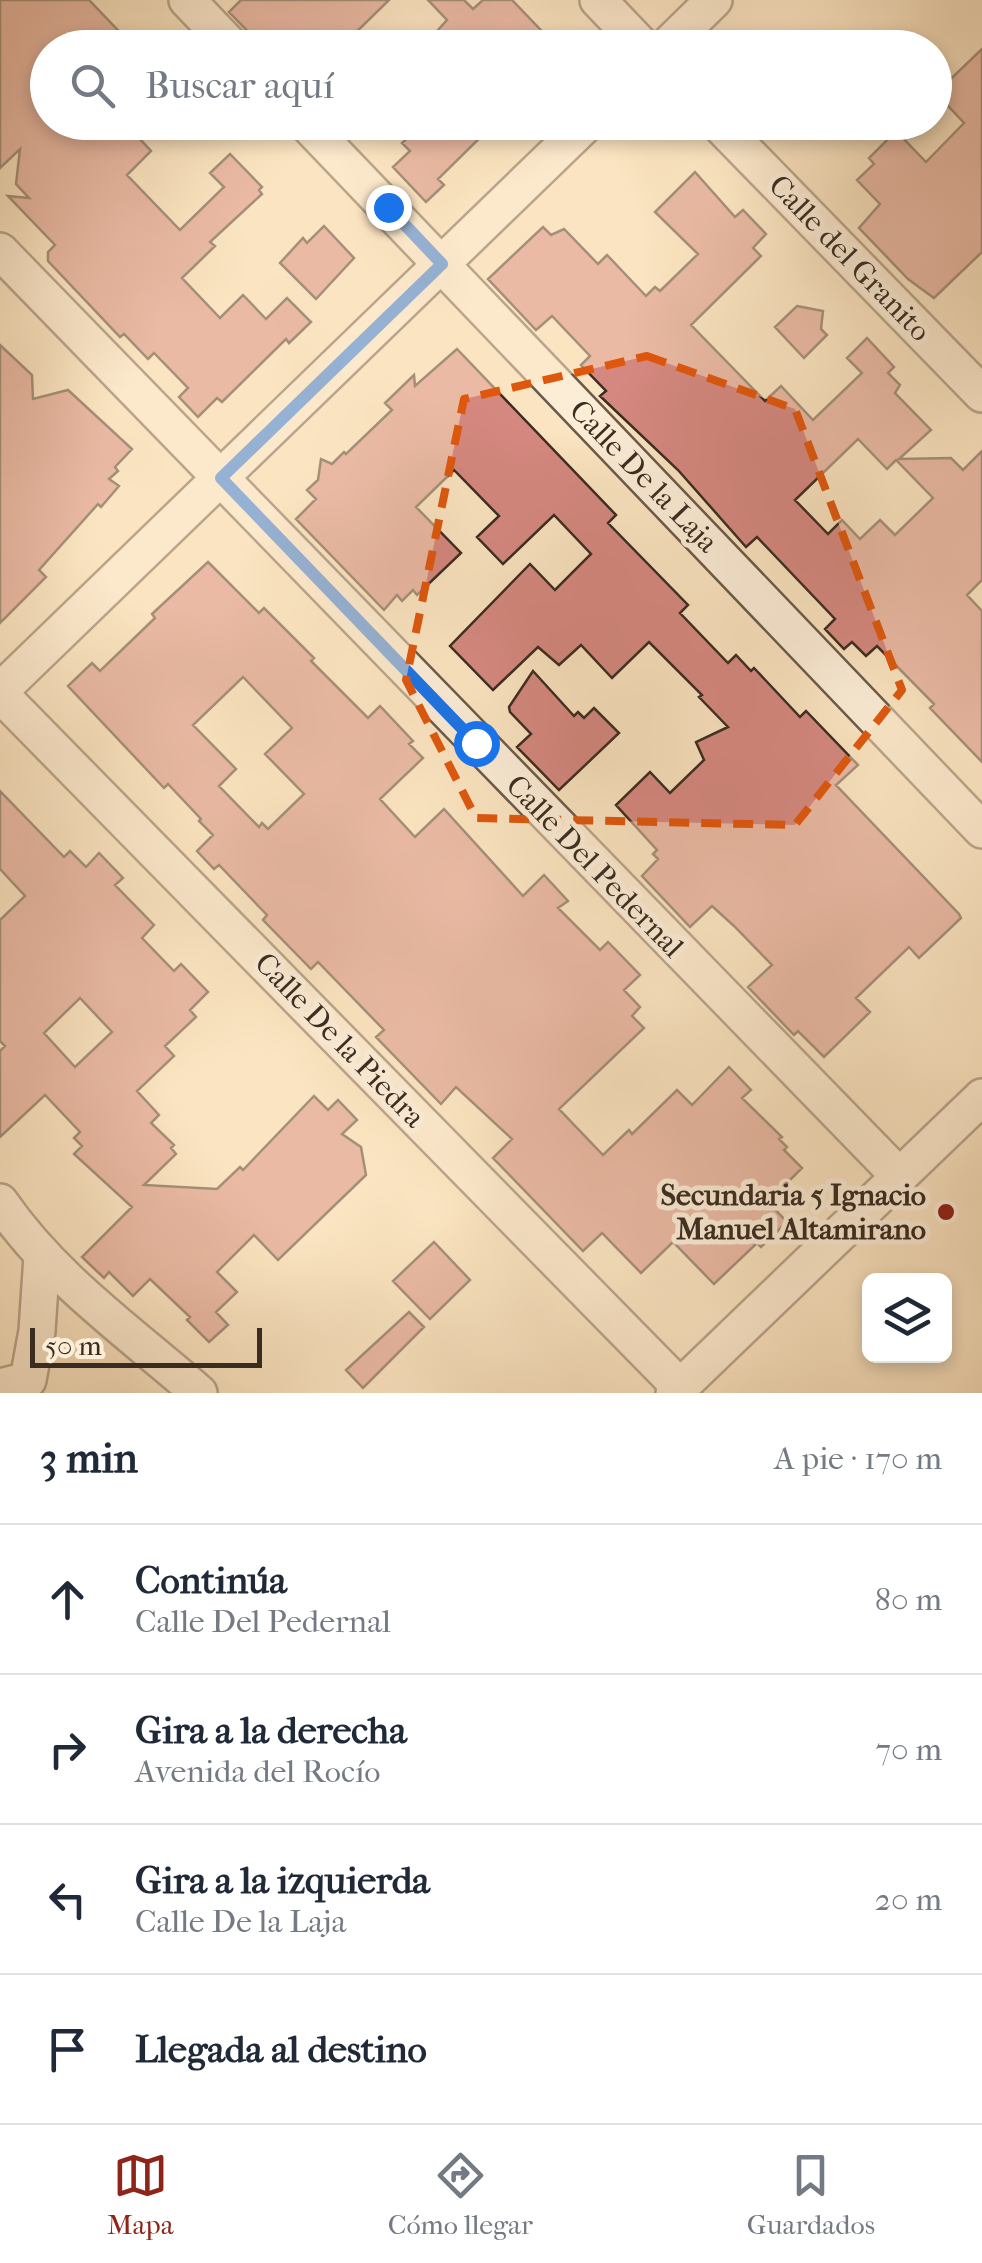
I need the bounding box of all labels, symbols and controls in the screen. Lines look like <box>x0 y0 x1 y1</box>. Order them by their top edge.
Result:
search box <box>30 30 952 140</box>
icon: search <box>65 58 120 113</box>
text: Buscar aquí <box>145 63 334 108</box>
street label: Calle del Granito <box>762 168 938 349</box>
route end <box>366 185 412 231</box>
street label: Calle De la Laja <box>562 393 726 561</box>
route start <box>454 721 500 767</box>
street label: Calle Del Pedernal <box>499 768 691 965</box>
street label: Calle De la Piedra <box>248 946 433 1136</box>
place label: Secundaria 5 Ignacio Manuel Altamirano <box>661 1178 926 1247</box>
marker: Secundaria 5 Ignacio Manuel Altamirano <box>935 1201 957 1223</box>
map controls <box>862 1273 952 1363</box>
button: layers <box>862 1273 952 1363</box>
scale bar <box>30 1323 262 1368</box>
text: 50 m <box>45 1329 102 1362</box>
text: 3 min <box>40 1434 138 1483</box>
text: A pie · 170 m <box>774 1440 942 1477</box>
text: Continúa <box>135 1558 287 1603</box>
icon: ahead <box>40 1572 95 1627</box>
text: 80 m <box>875 1581 942 1618</box>
text: Calle Del Pedernal <box>135 1603 391 1640</box>
text: Gira a la derecha <box>135 1708 407 1753</box>
icon: right <box>40 1722 95 1777</box>
text: 70 m <box>876 1731 942 1768</box>
text: Avenida del Rocío <box>135 1753 381 1790</box>
text: Gira a la izquierda <box>135 1858 430 1903</box>
icon: left <box>40 1872 95 1927</box>
text: 20 m <box>874 1881 942 1918</box>
text: Calle De la Laja <box>135 1903 346 1940</box>
icon: arrive <box>40 2022 95 2077</box>
text: Llegada al destino <box>135 2027 427 2072</box>
tab: Mapa <box>107 2148 174 2241</box>
tab: Cómo llegar <box>388 2148 533 2241</box>
tab: Guardados <box>747 2148 875 2241</box>

